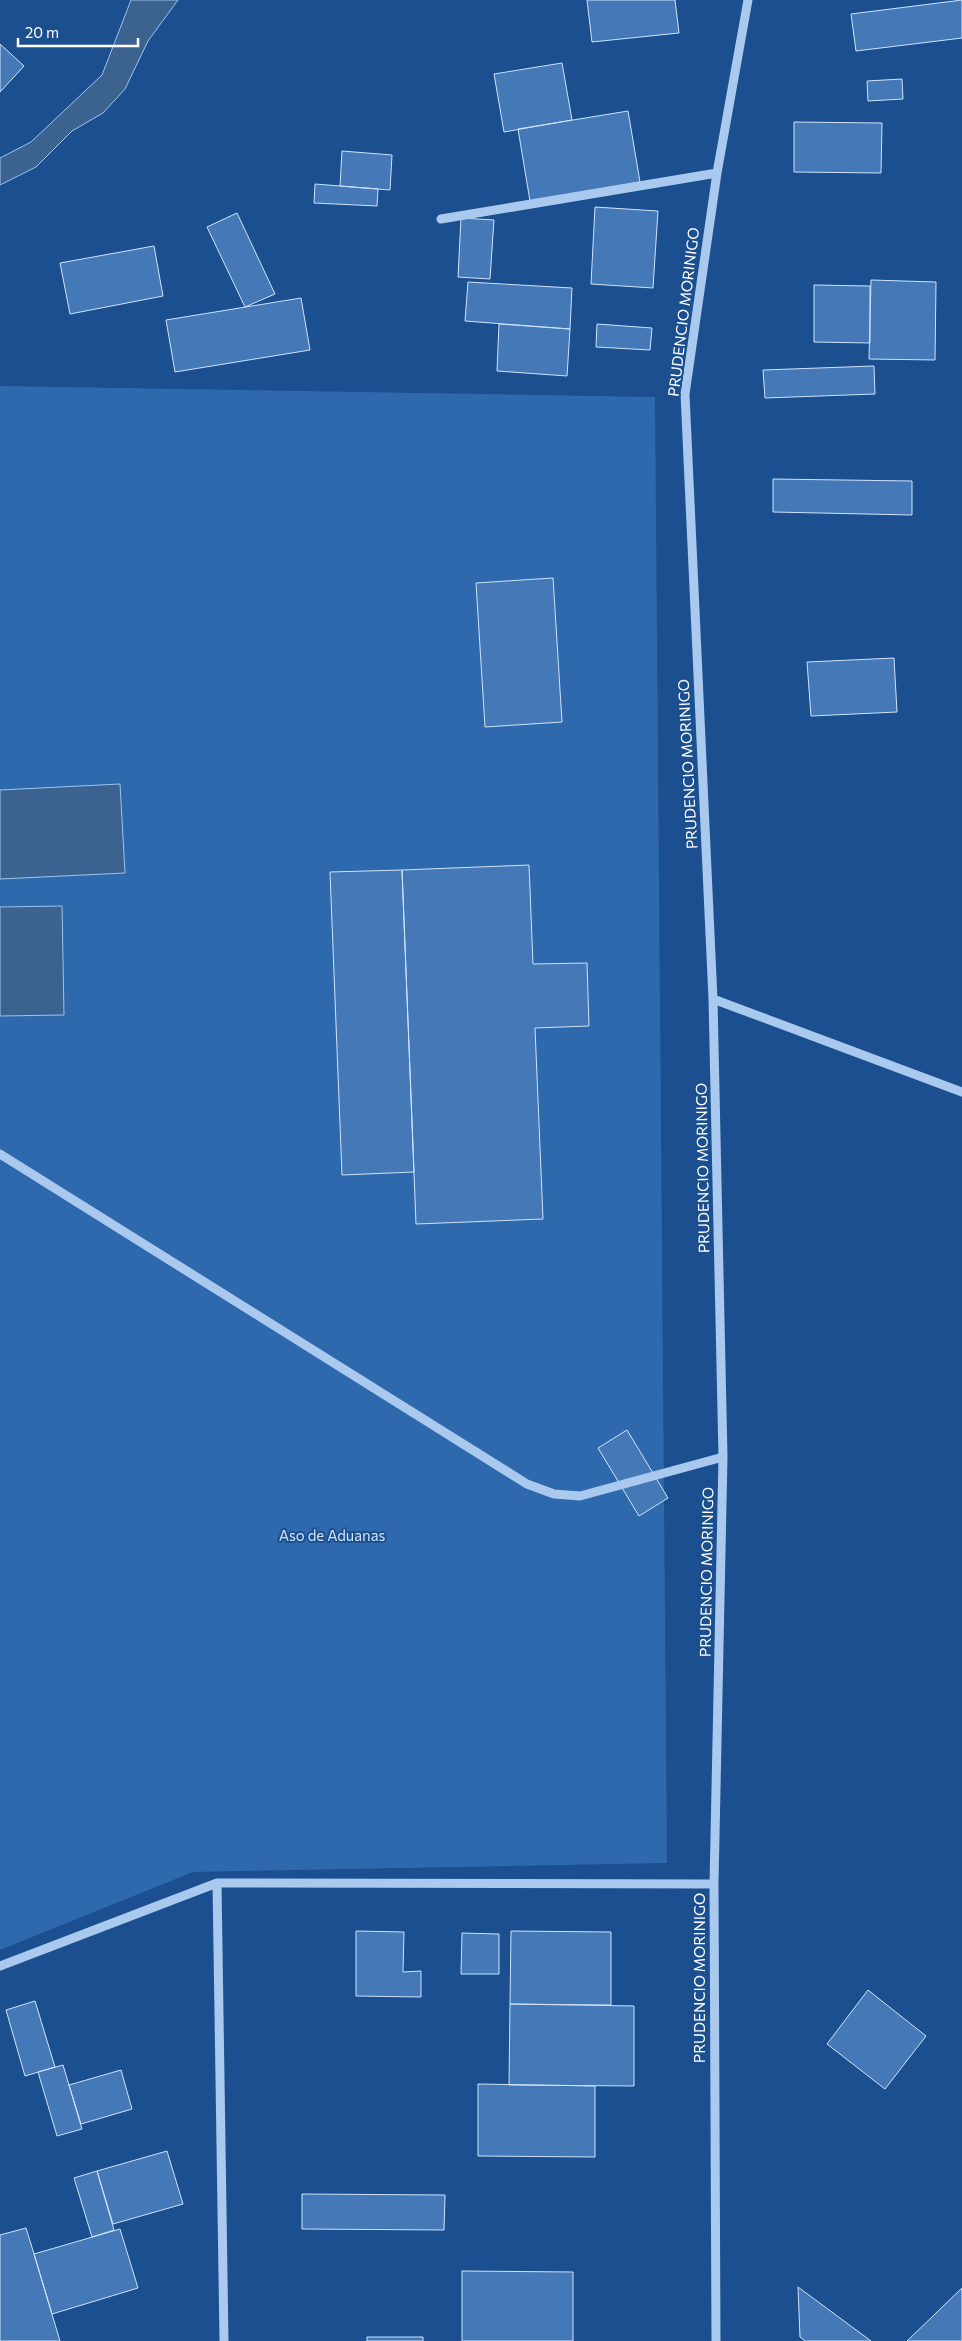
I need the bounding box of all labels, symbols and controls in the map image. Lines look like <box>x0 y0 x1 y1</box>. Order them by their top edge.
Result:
scale bar <box>18 15 138 47</box>
text: 20 m <box>25 23 59 41</box>
street label: PRUDENCIO MORINIGO <box>664 226 702 397</box>
street label: PRUDENCIO MORINIGO <box>674 679 700 850</box>
street label: PRUDENCIO MORINIGO <box>692 1083 712 1253</box>
street label: PRUDENCIO MORINIGO <box>696 1487 716 1657</box>
park label: Aso de Aduanas <box>279 1526 385 1544</box>
street label: PRUDENCIO MORINIGO <box>690 1893 708 2063</box>

